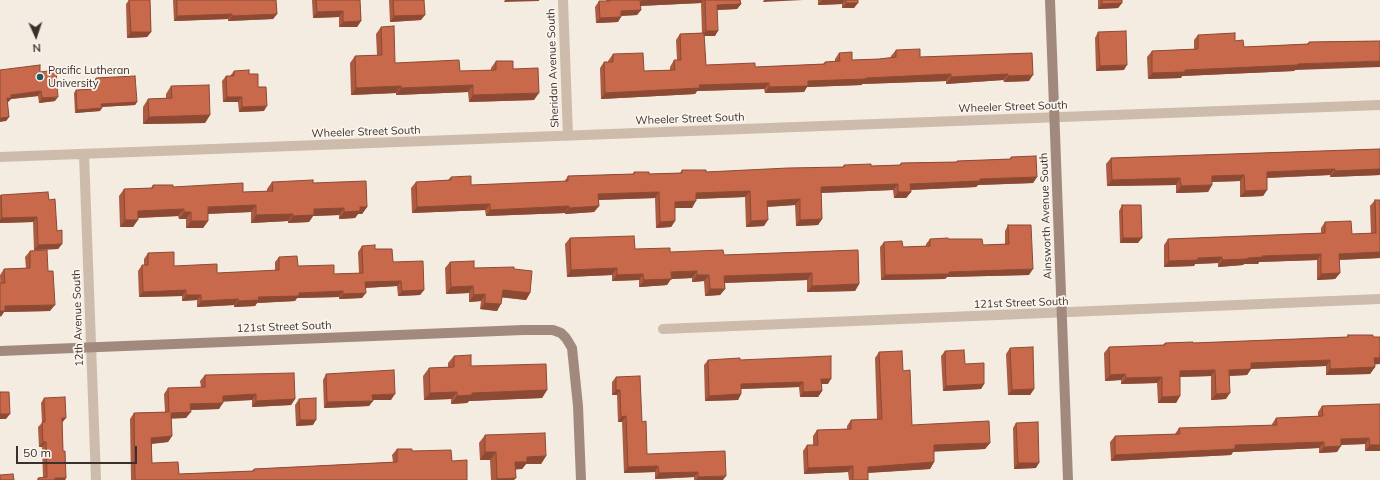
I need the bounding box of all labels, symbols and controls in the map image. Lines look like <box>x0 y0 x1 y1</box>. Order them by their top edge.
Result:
street label: Sheridan Avenue South <box>544 8 562 128</box>
north arrow <box>16 16 56 56</box>
text: N <box>32 41 41 55</box>
place label: Pacific Lutheran University <box>48 64 130 90</box>
marker: Pacific Lutheran University <box>35 72 45 82</box>
street label: Wheeler Street South <box>958 98 1068 116</box>
street label: Wheeler Street South <box>635 110 745 128</box>
street label: Wheeler Street South <box>311 123 421 141</box>
street label: Ainsworth Avenue South <box>1037 152 1055 280</box>
street label: 12th Avenue South <box>70 269 86 367</box>
street label: 121st Street South <box>973 295 1069 311</box>
street label: 121st Street South <box>236 319 332 335</box>
scale bar <box>18 438 139 464</box>
text: 50 m <box>23 445 51 460</box>

